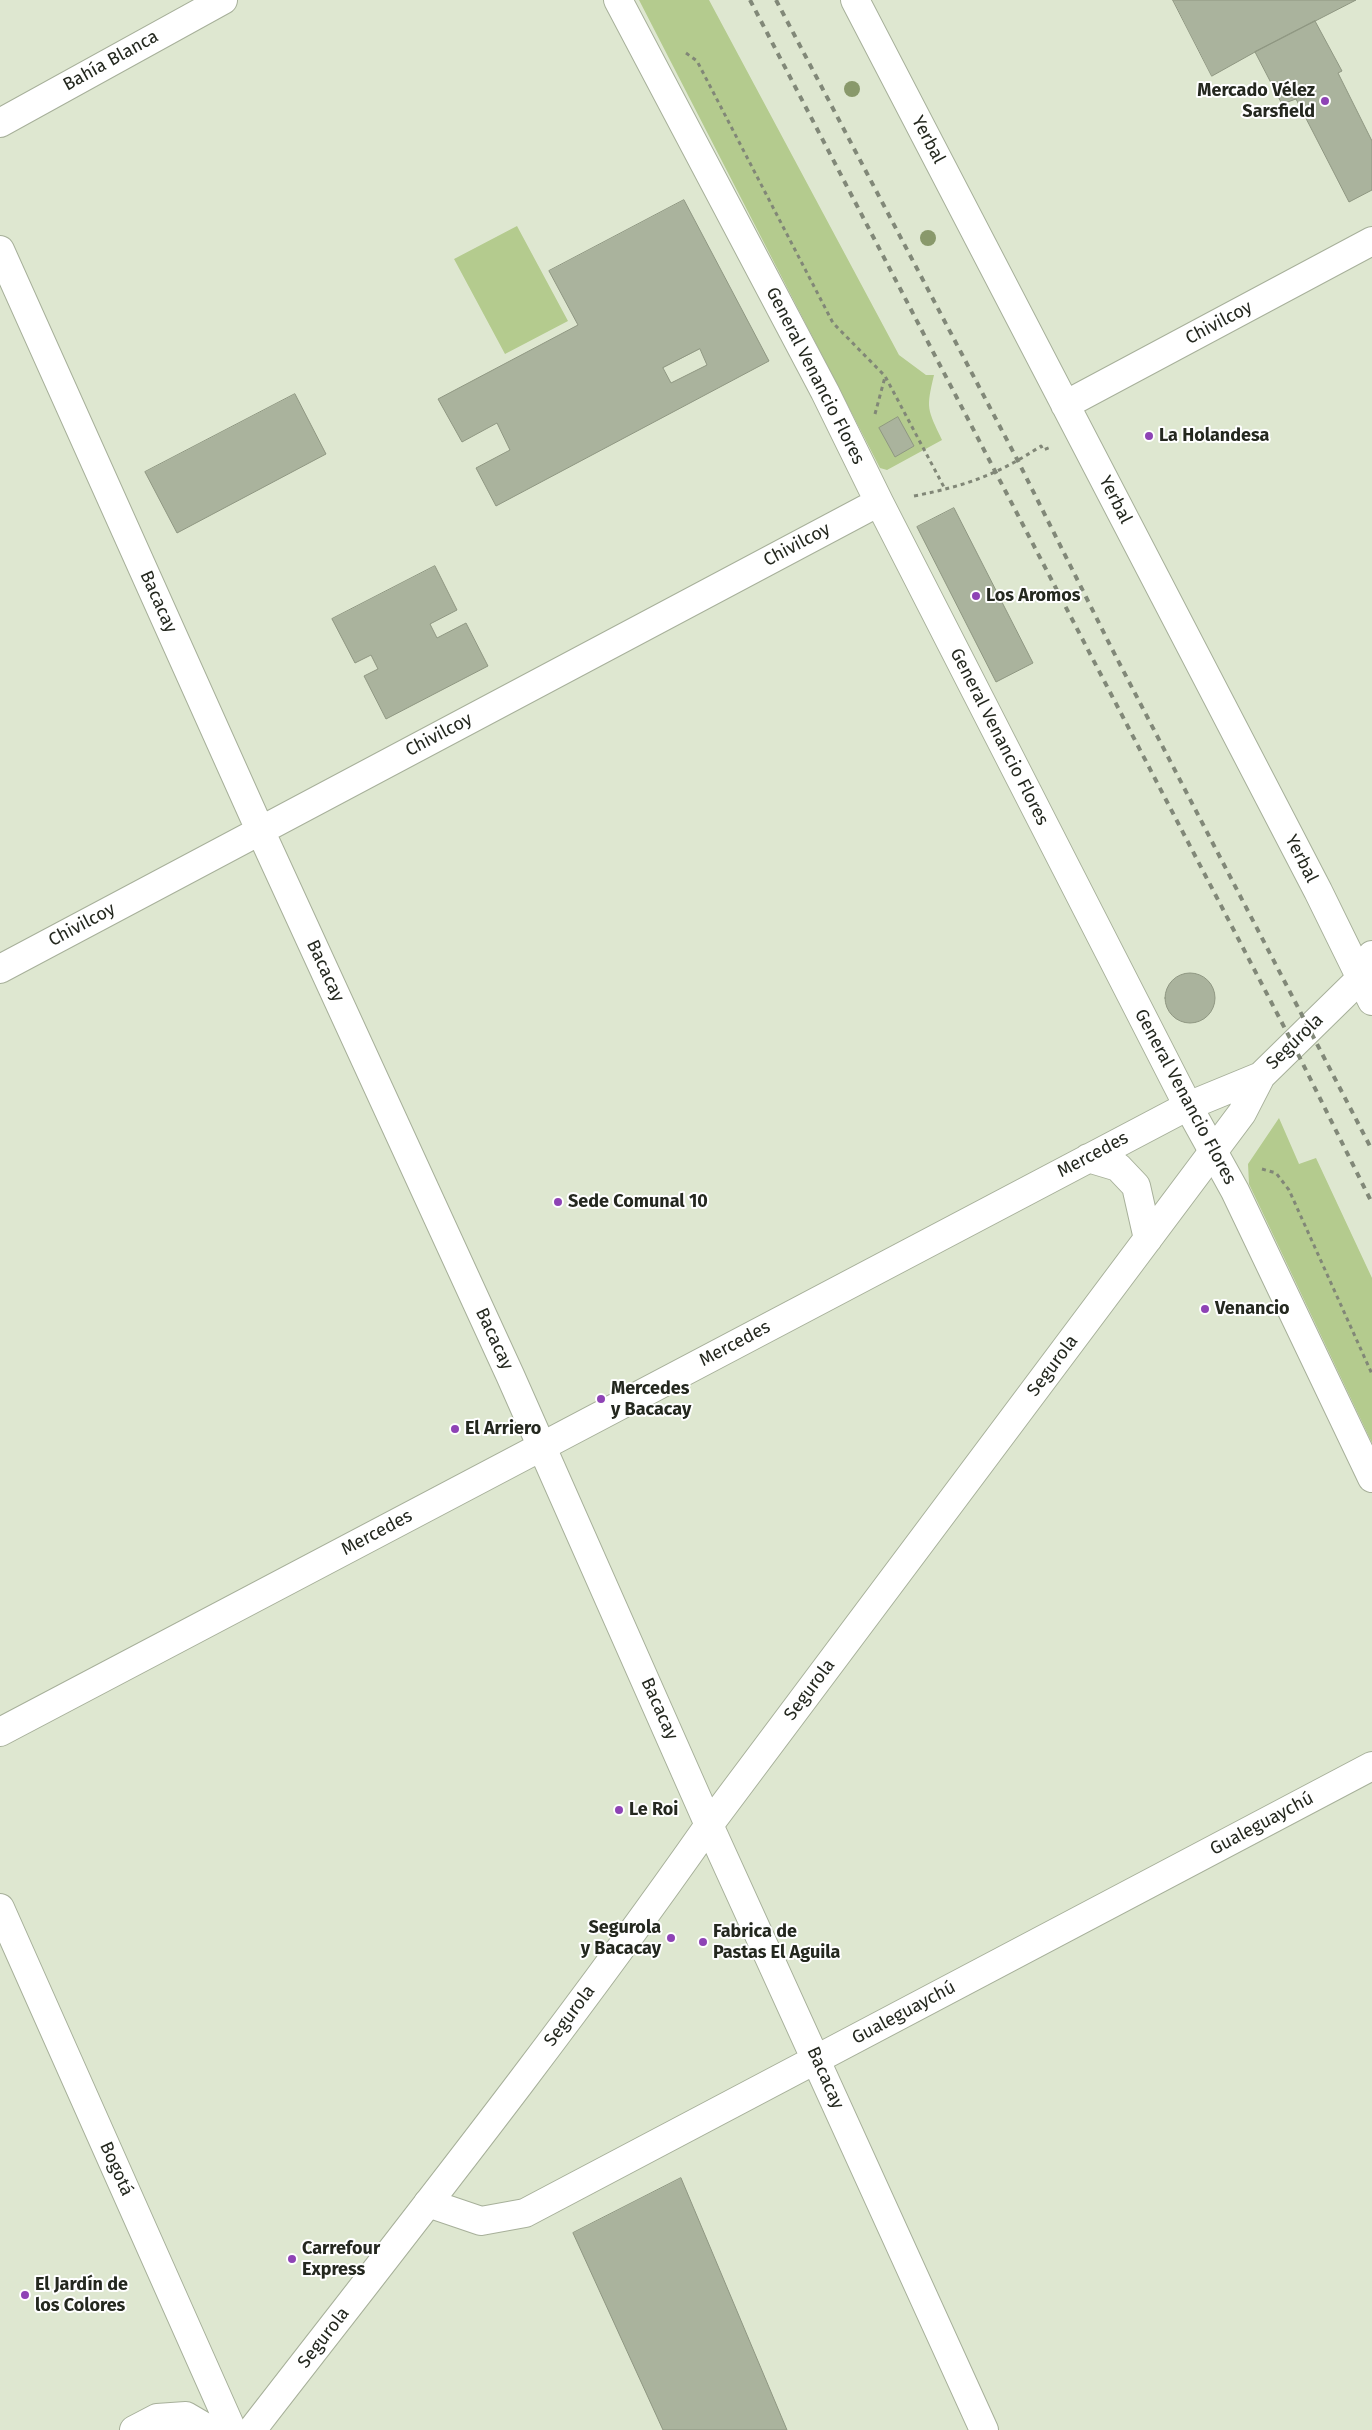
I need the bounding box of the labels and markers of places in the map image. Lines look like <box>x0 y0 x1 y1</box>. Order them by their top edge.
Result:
place label: Mercado Vélez Sarsfield <box>1197 80 1315 122</box>
marker: Mercado Vélez Sarsfield <box>1319 95 1331 107</box>
place label: La Holandesa <box>1159 425 1269 447</box>
marker: La Holandesa <box>1143 430 1155 442</box>
place label: Los Aromos <box>986 585 1080 607</box>
marker: Los Aromos <box>970 590 982 602</box>
place label: Sede Comunal 10 <box>568 1191 708 1213</box>
marker: Sede Comunal 10 <box>552 1196 564 1208</box>
place label: Venancio <box>1215 1298 1290 1320</box>
marker: Venancio <box>1199 1303 1211 1315</box>
place label: Mercedes y Bacacay <box>611 1378 691 1420</box>
marker: Mercedes y Bacacay <box>595 1393 607 1405</box>
place label: El Arriero <box>465 1418 541 1440</box>
marker: El Arriero <box>449 1423 461 1435</box>
place label: Le Roi <box>629 1799 678 1821</box>
marker: Le Roi <box>613 1804 625 1816</box>
place label: Segurola y Bacacay <box>581 1917 661 1960</box>
place label: Fabrica de Pastas El Aguila <box>713 1921 840 1964</box>
marker: Segurola y Bacacay <box>665 1932 677 1944</box>
marker: Fabrica de Pastas El Aguila <box>697 1936 709 1948</box>
place label: Carrefour Express <box>302 2238 380 2280</box>
marker: Carrefour Express <box>286 2253 298 2265</box>
place label: El Jardín de los Colores <box>35 2274 128 2316</box>
marker: El Jardín de los Colores <box>19 2289 31 2301</box>

